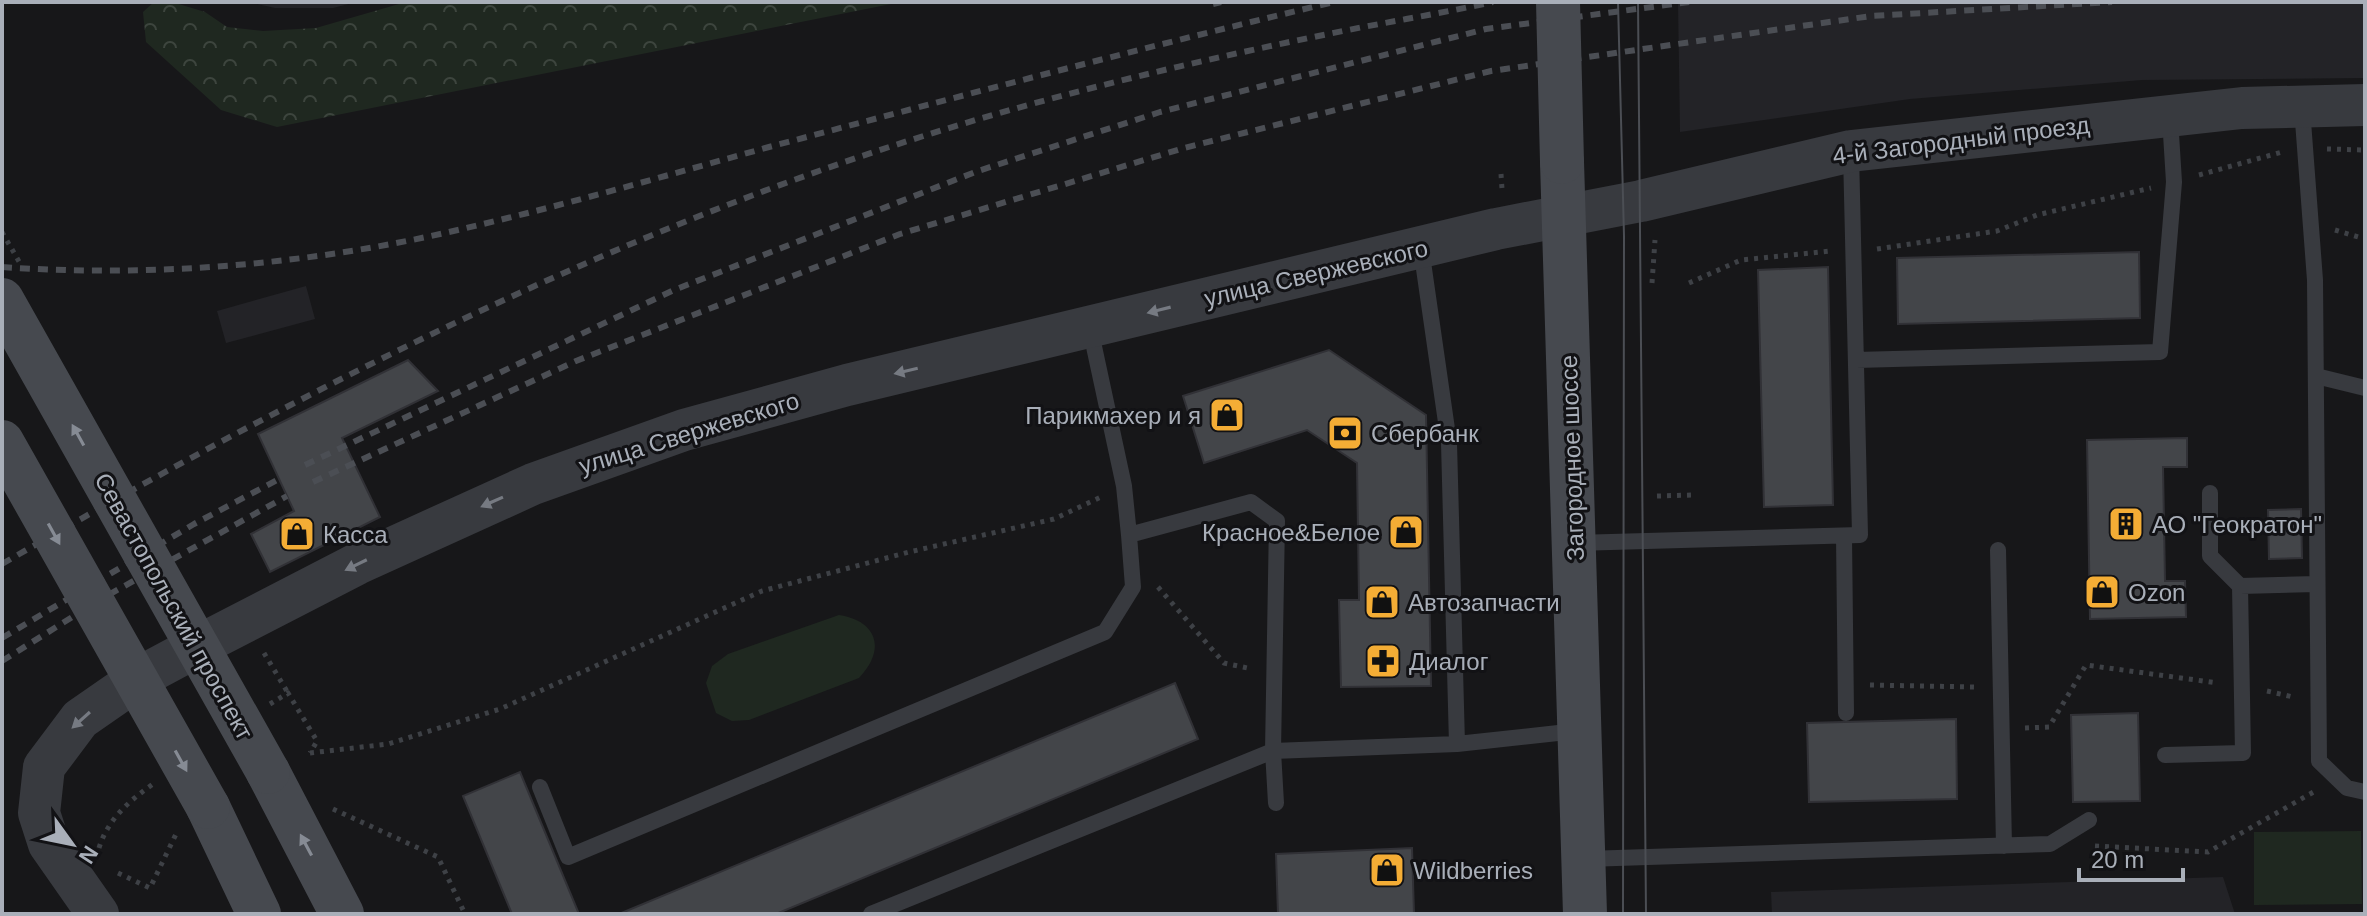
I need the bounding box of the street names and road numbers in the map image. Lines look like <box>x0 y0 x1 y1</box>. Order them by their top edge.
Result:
street label: 4-й Загородный проезд <box>1831 111 2091 169</box>
street label: улица Свержевского <box>1202 234 1430 312</box>
street label: Загородное шоссе <box>1555 355 1589 561</box>
street label: улица Свержевского <box>576 387 802 479</box>
street label: Севастопольский проспект <box>89 468 259 744</box>

